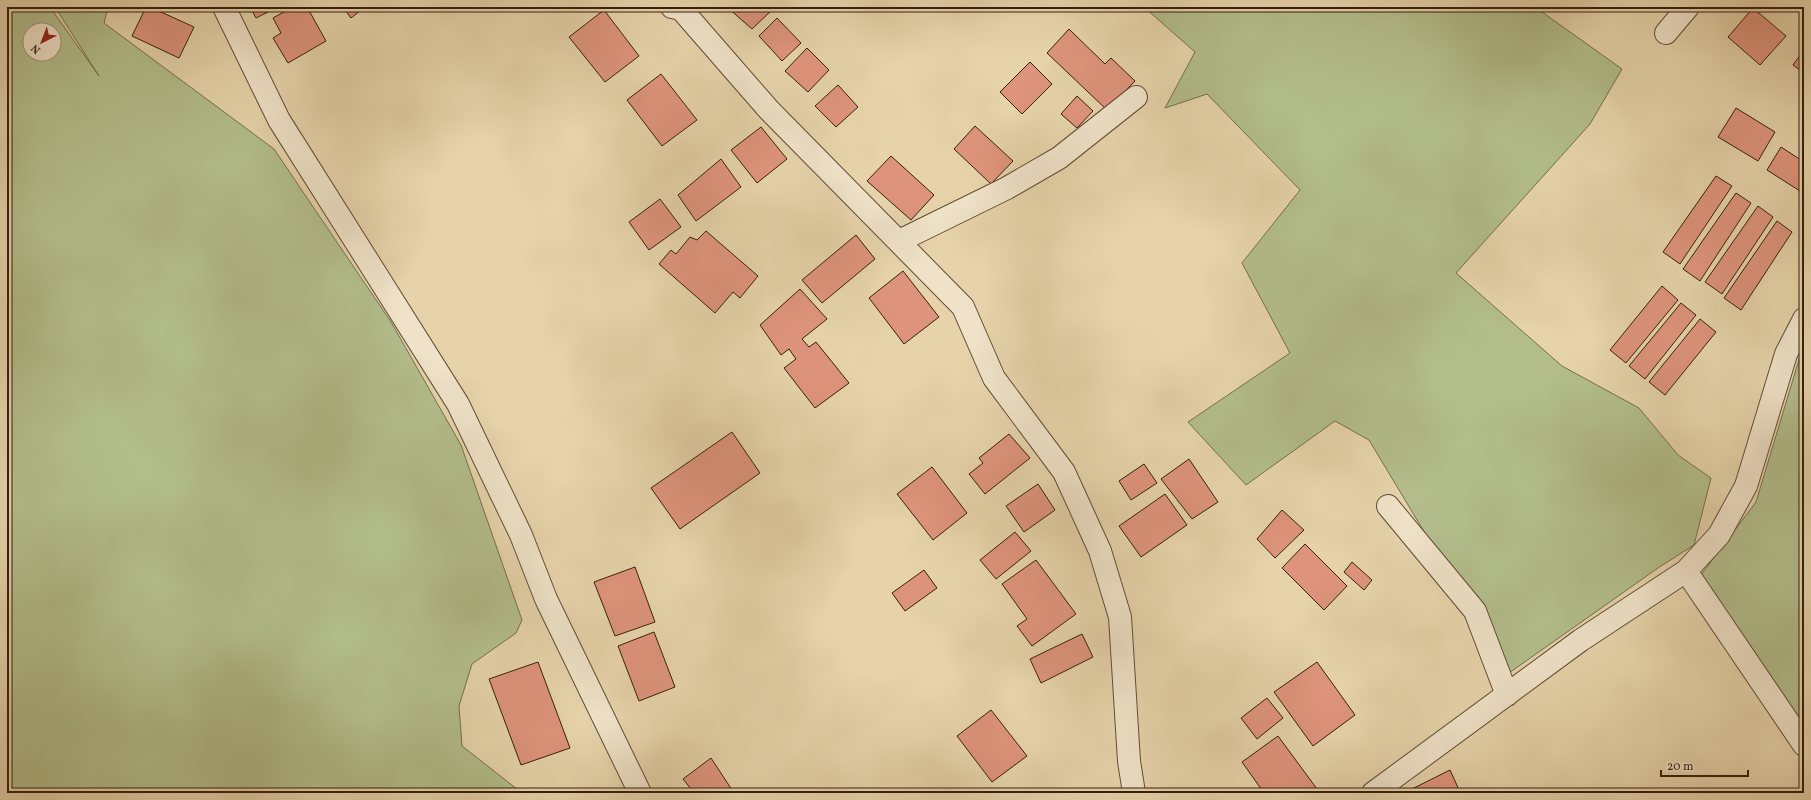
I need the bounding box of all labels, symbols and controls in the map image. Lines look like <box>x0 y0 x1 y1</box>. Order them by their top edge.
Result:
north arrow <box>22 22 62 62</box>
text: N <box>28 40 44 57</box>
scale bar <box>1661 752 1748 778</box>
text: 20 m <box>1667 759 1694 775</box>

